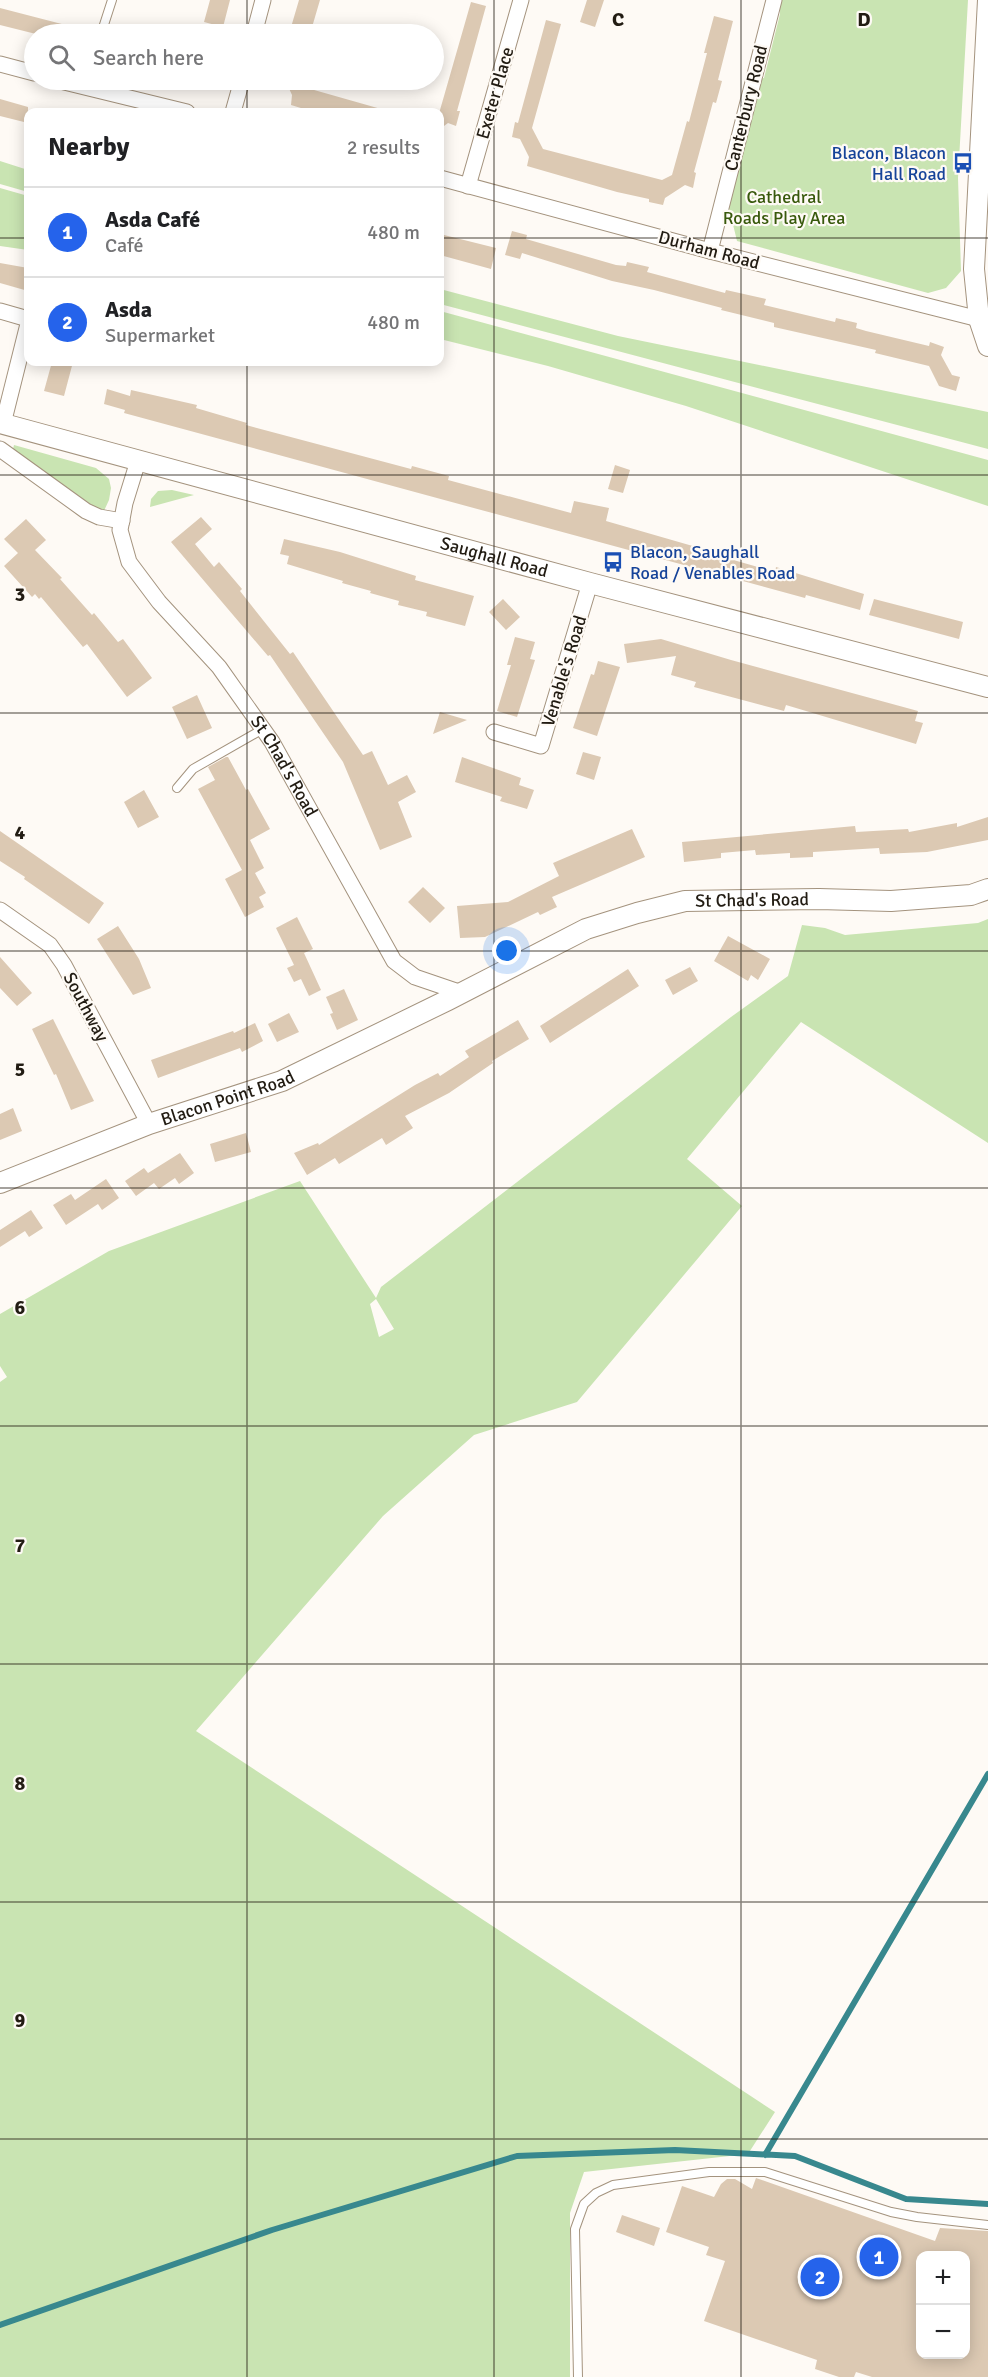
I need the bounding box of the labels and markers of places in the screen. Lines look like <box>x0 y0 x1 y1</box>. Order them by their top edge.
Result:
place label: Blacon, Blacon Hall Road <box>832 142 946 185</box>
bus stop icon: Blacon, Blacon Hall Road <box>951 151 975 175</box>
place label: Blacon, Saughall Road / Venables Road <box>630 541 795 584</box>
bus stop icon: Blacon, Saughall Road / Venables Road <box>601 550 625 574</box>
pin: 1 <box>860 2234 898 2280</box>
pin: 2 <box>800 2254 840 2300</box>

